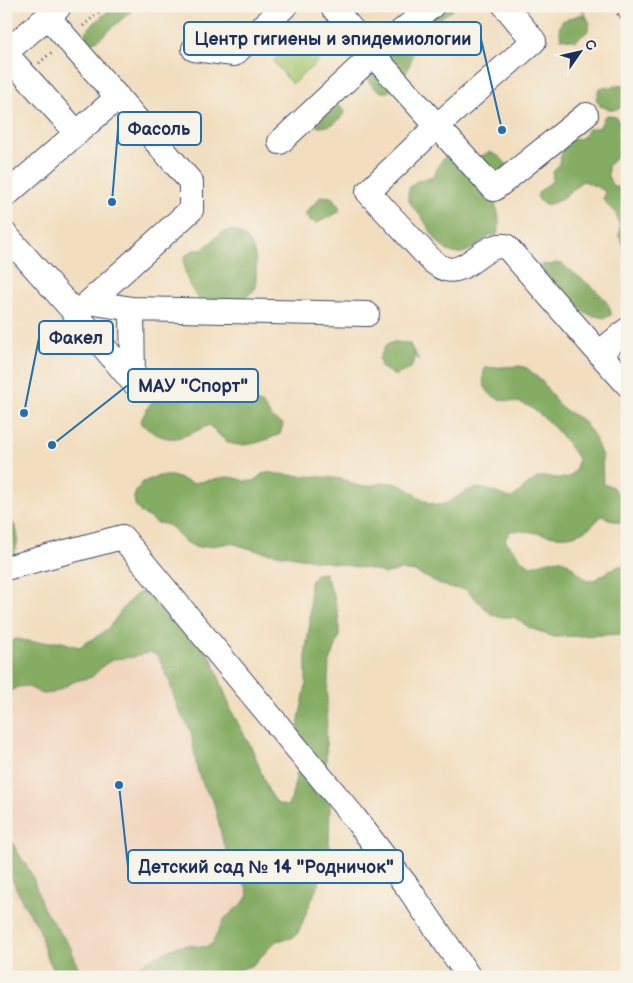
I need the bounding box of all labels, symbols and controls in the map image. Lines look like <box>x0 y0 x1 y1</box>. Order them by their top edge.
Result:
callout: Центр гигиены и эпидемиологии <box>184 22 481 55</box>
north arrow <box>556 28 606 78</box>
text: Центр гигиены и эпидемиологии <box>195 29 471 50</box>
text: С <box>581 36 600 54</box>
callout: Фасоль <box>118 112 201 145</box>
text: Фасоль <box>128 119 191 140</box>
callout: Факел <box>39 321 113 354</box>
text: Факел <box>49 328 103 349</box>
callout: МАУ "Спорт" <box>128 369 258 402</box>
text: МАУ "Спорт" <box>138 376 248 397</box>
callout: Детский сад № 14 "Родничок" <box>128 850 403 883</box>
text: Детский сад № 14 "Родничок" <box>138 857 394 878</box>

